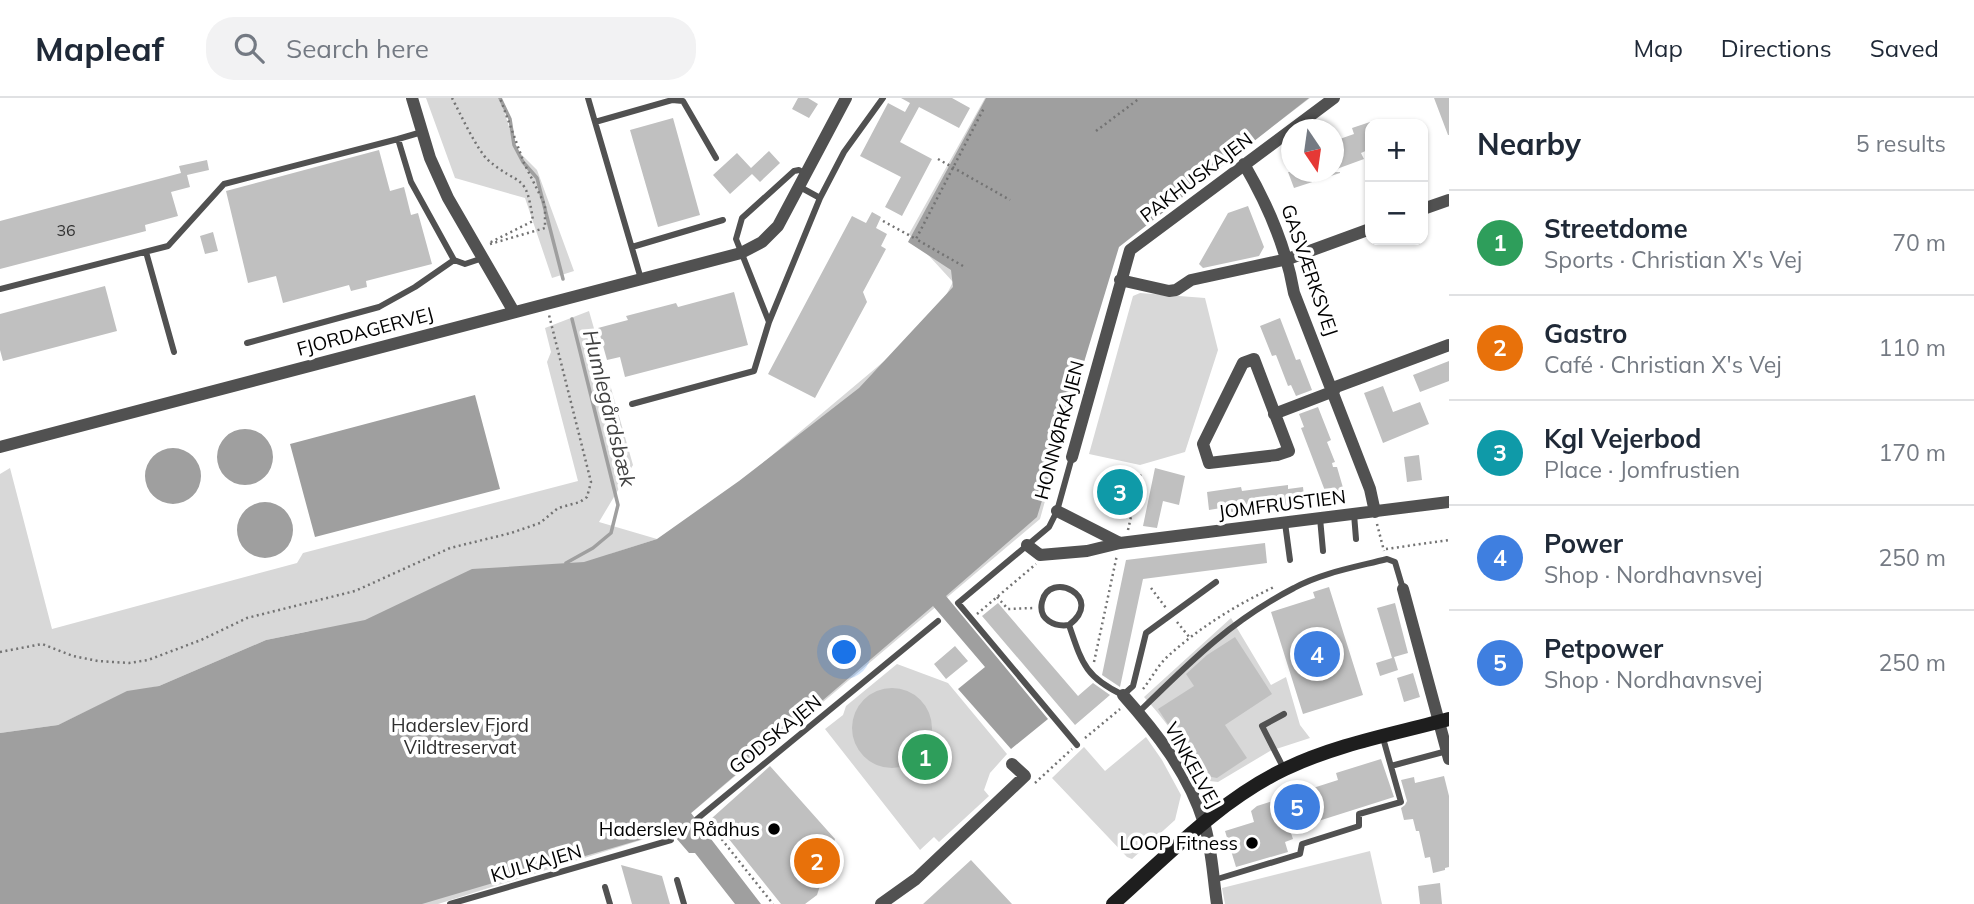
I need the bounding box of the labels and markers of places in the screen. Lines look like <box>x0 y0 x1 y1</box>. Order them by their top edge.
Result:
pin: 3 <box>1097 466 1143 518</box>
pin: 4 <box>1294 628 1340 680</box>
pin: 1 <box>902 731 948 783</box>
pin: 5 <box>1274 781 1320 833</box>
place label: Haderslev Rådhus <box>599 817 760 841</box>
marker: Haderslev Rådhus <box>766 821 782 837</box>
place label: LOOP Fitness <box>1120 831 1238 855</box>
pin: 2 <box>794 835 840 887</box>
marker: LOOP Fitness <box>1244 835 1260 851</box>

